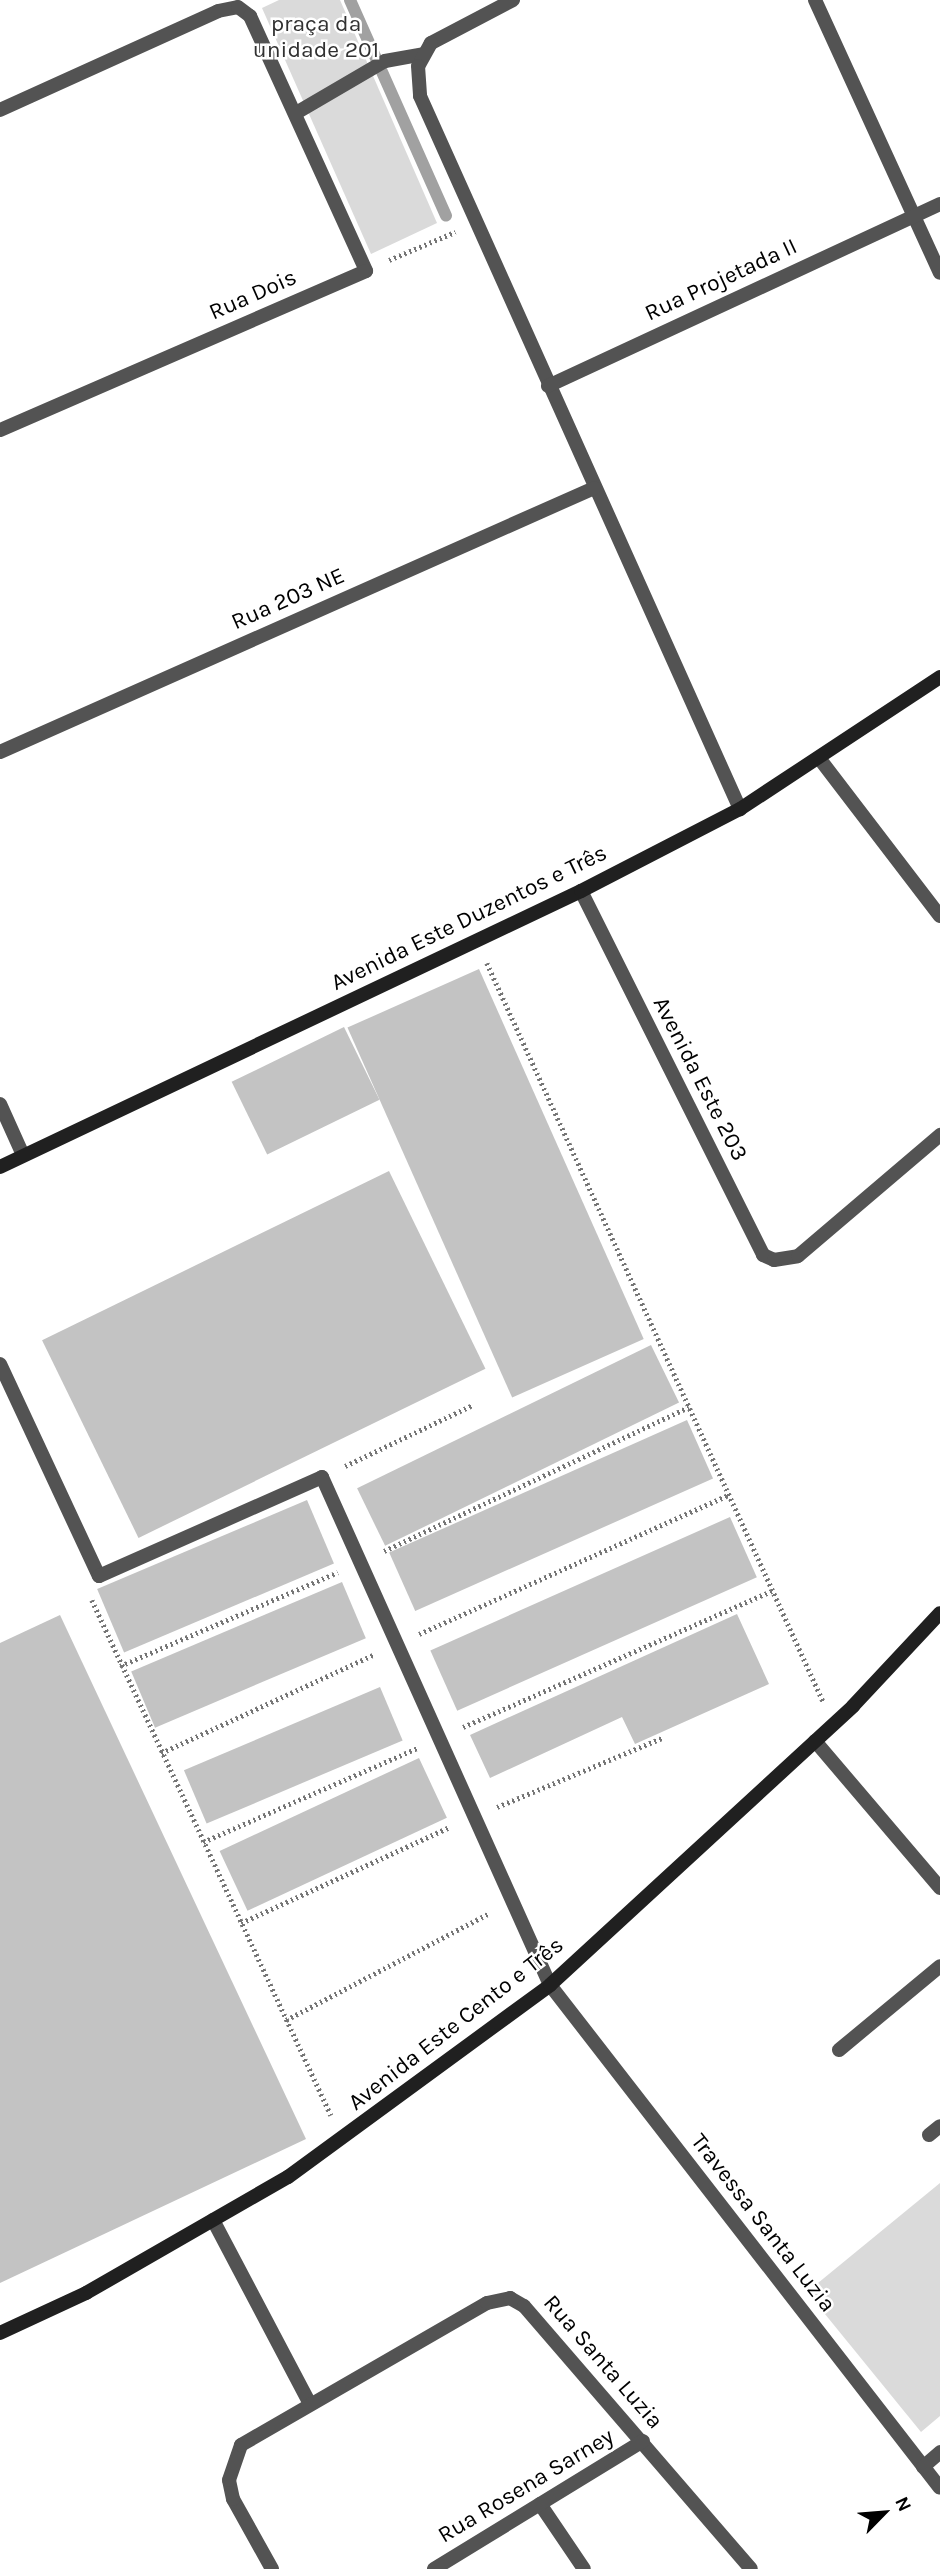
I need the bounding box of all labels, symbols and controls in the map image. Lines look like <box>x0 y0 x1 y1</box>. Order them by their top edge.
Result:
park label: praça da unidade 201 <box>253 10 379 64</box>
street label: Rua Projetada II <box>641 233 801 327</box>
street label: Rua Dois <box>205 264 301 326</box>
street label: Rua 203 NE <box>227 562 349 636</box>
street label: Avenida Este Duzentos e Três <box>327 839 611 997</box>
street label: Avenida Este 203 <box>647 993 753 1165</box>
street label: Avenida Este Cento e Três <box>343 1931 569 2117</box>
street label: Travessa Santa Luzia <box>685 2128 841 2318</box>
street label: Rua Santa Luzia <box>537 2289 669 2435</box>
street label: Rua Rosena Sarney <box>433 2423 619 2549</box>
north arrow <box>849 2478 919 2548</box>
text: N <box>890 2493 916 2515</box>

